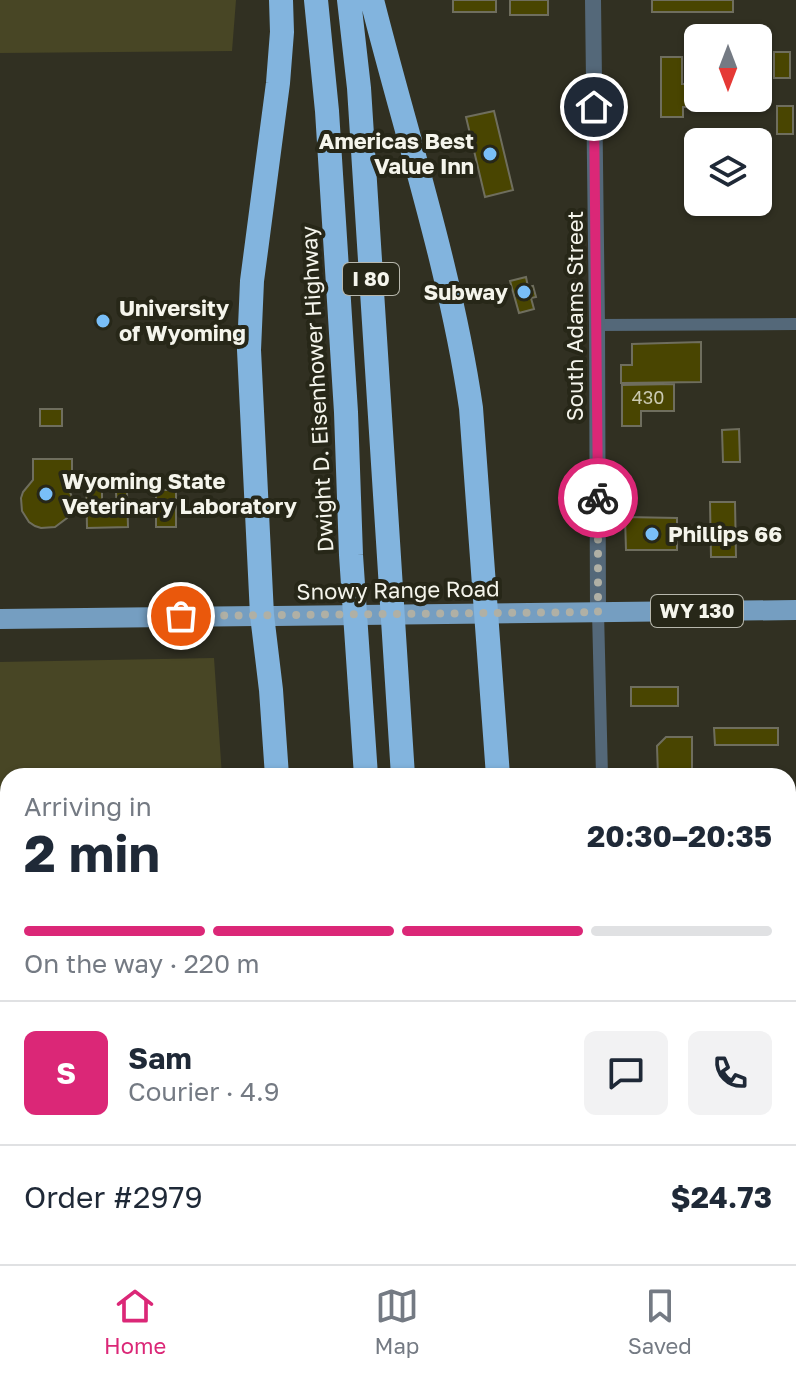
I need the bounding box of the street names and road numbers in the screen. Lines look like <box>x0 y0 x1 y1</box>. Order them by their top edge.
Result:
street label: South Adams Street <box>561 211 588 421</box>
street label: Dwight D. Eisenhower Highway <box>294 225 339 553</box>
road number: I 80 <box>343 263 399 295</box>
street label: Snowy Range Road <box>296 574 500 605</box>
road number: WY 130 <box>651 595 743 627</box>

